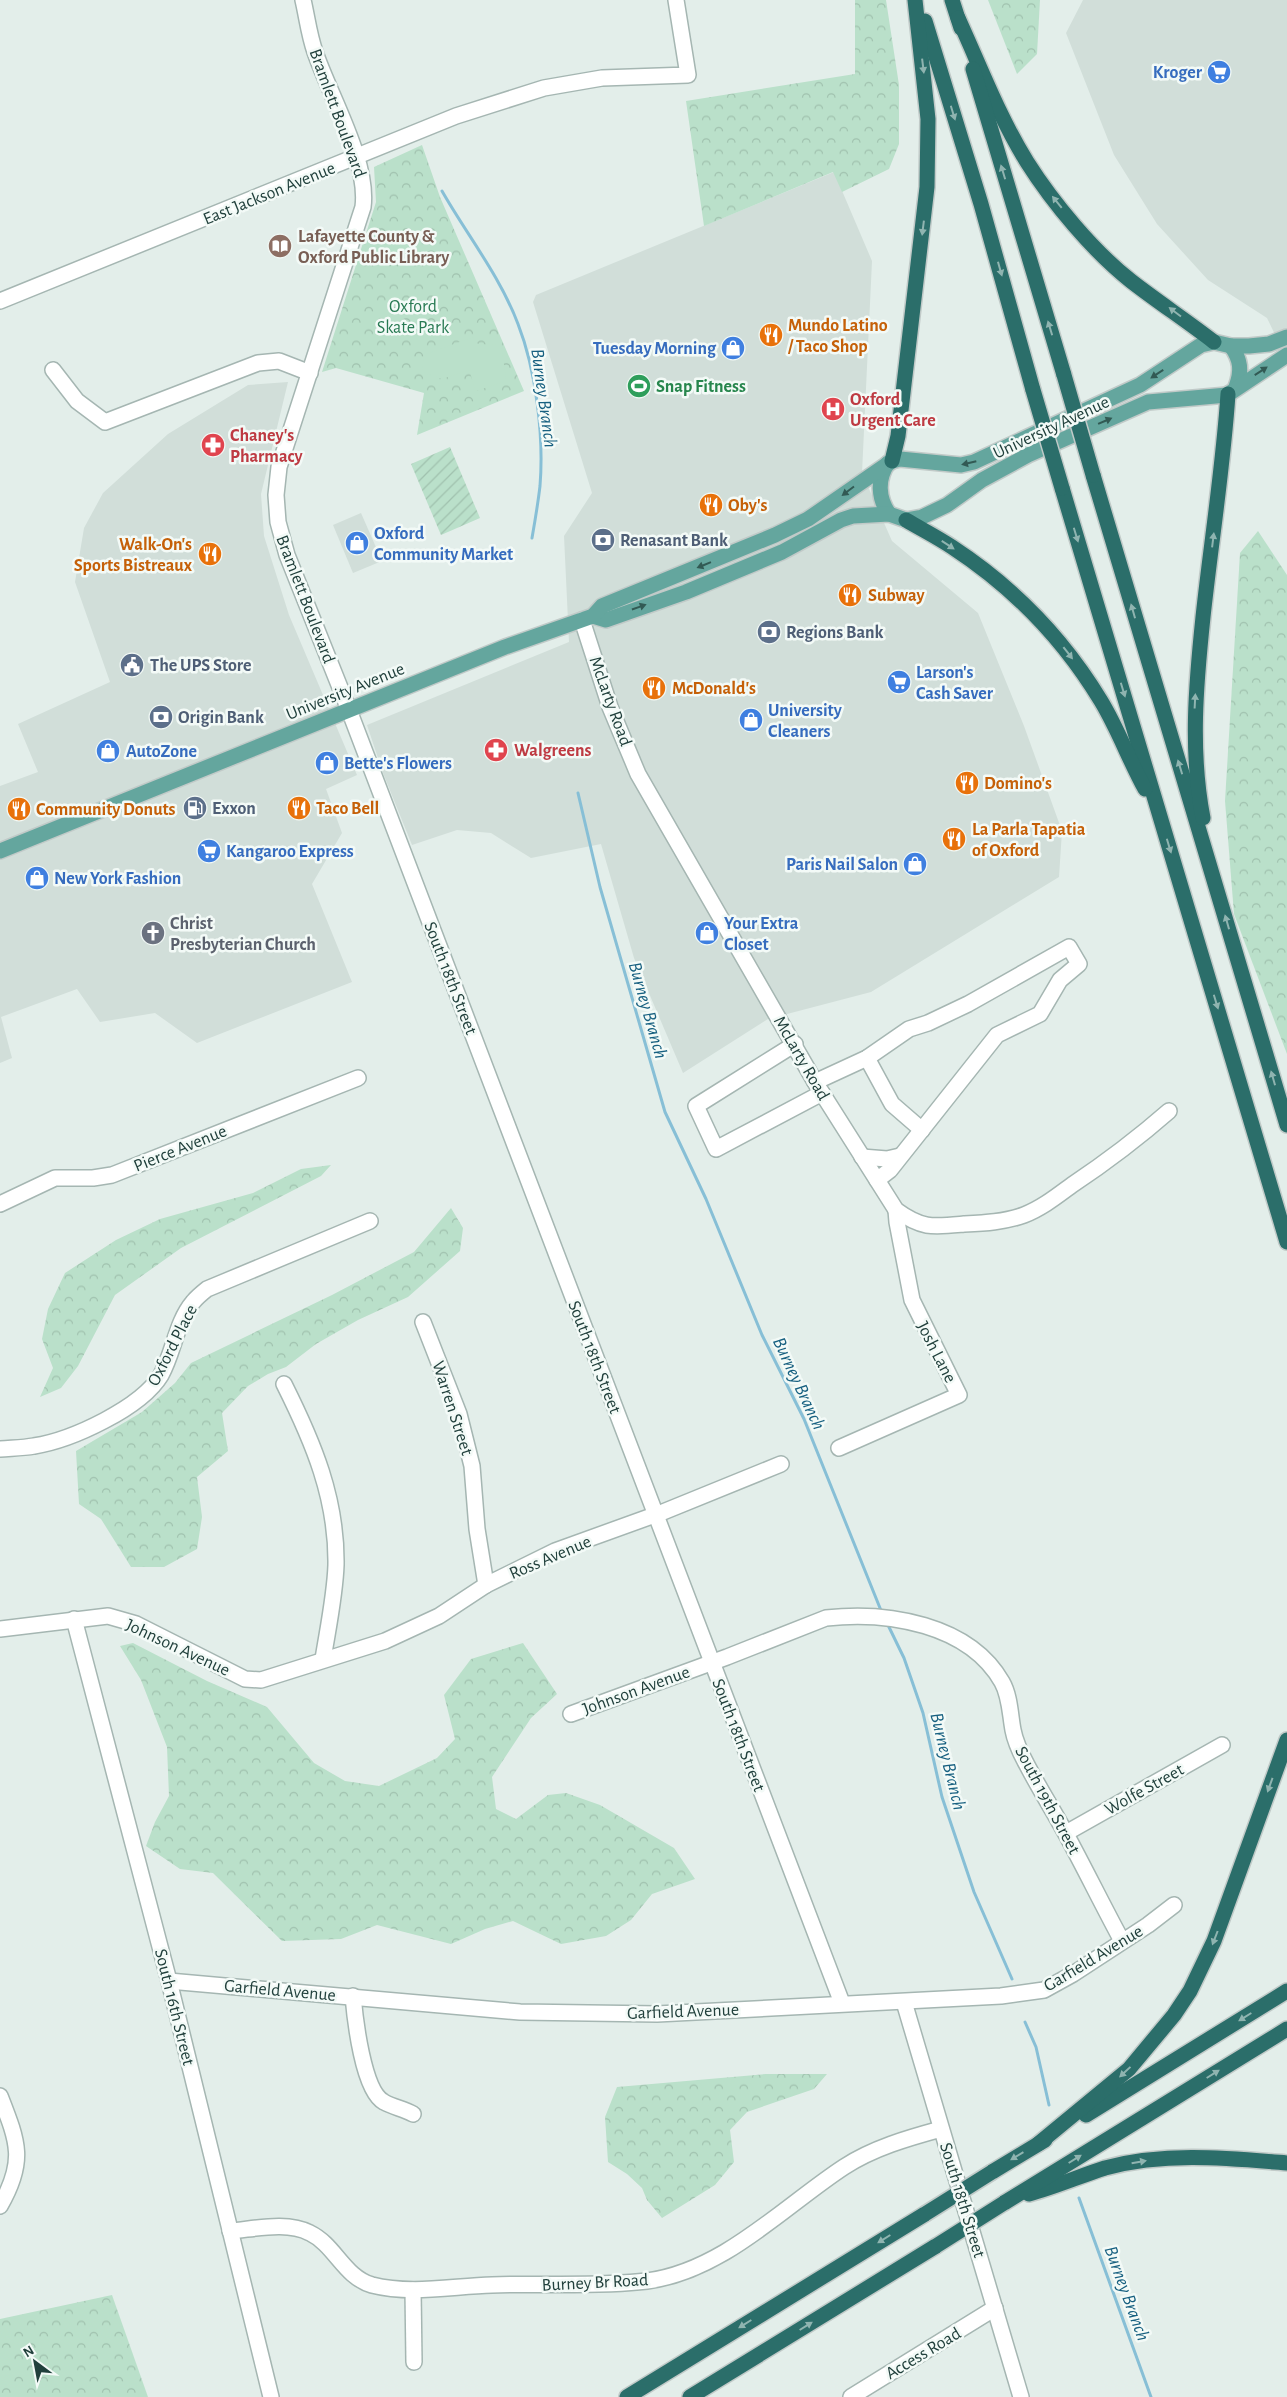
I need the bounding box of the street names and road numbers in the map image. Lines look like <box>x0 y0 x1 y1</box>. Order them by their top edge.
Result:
street label: Bramlett Boulevard <box>305 47 369 180</box>
street label: East Jackson Avenue <box>201 159 338 229</box>
street label: University Avenue <box>991 393 1112 463</box>
street label: Bramlett Boulevard <box>272 533 338 666</box>
street label: McLarty Road <box>586 654 635 749</box>
street label: University Avenue <box>284 660 407 724</box>
street label: South 18th Street <box>420 919 480 1038</box>
street label: McLarty Road <box>770 1013 832 1104</box>
street label: Pierce Avenue <box>131 1122 229 1176</box>
street label: South 18th Street <box>564 1298 624 1417</box>
street label: Oxford Place <box>145 1302 201 1389</box>
street label: Josh Lane <box>913 1319 959 1386</box>
street label: Warren Street <box>428 1359 476 1458</box>
street label: Ross Avenue <box>507 1533 594 1583</box>
street label: Johnson Avenue <box>123 1616 232 1680</box>
street label: Johnson Avenue <box>580 1663 692 1719</box>
street label: South 18th Street <box>708 1676 768 1795</box>
street label: South 19th Street <box>1011 1744 1083 1858</box>
street label: Wolfe Street <box>1102 1761 1187 1819</box>
street label: Garfield Avenue <box>1041 1922 1146 1995</box>
street label: South 16th Street <box>151 1947 197 2068</box>
street label: Garfield Avenue <box>223 1977 337 2005</box>
street label: Garfield Avenue <box>627 2001 739 2023</box>
street label: South 18th Street <box>936 2141 988 2260</box>
street label: Burney Br Road <box>541 2271 649 2295</box>
street label: Access Road <box>883 2324 964 2383</box>

